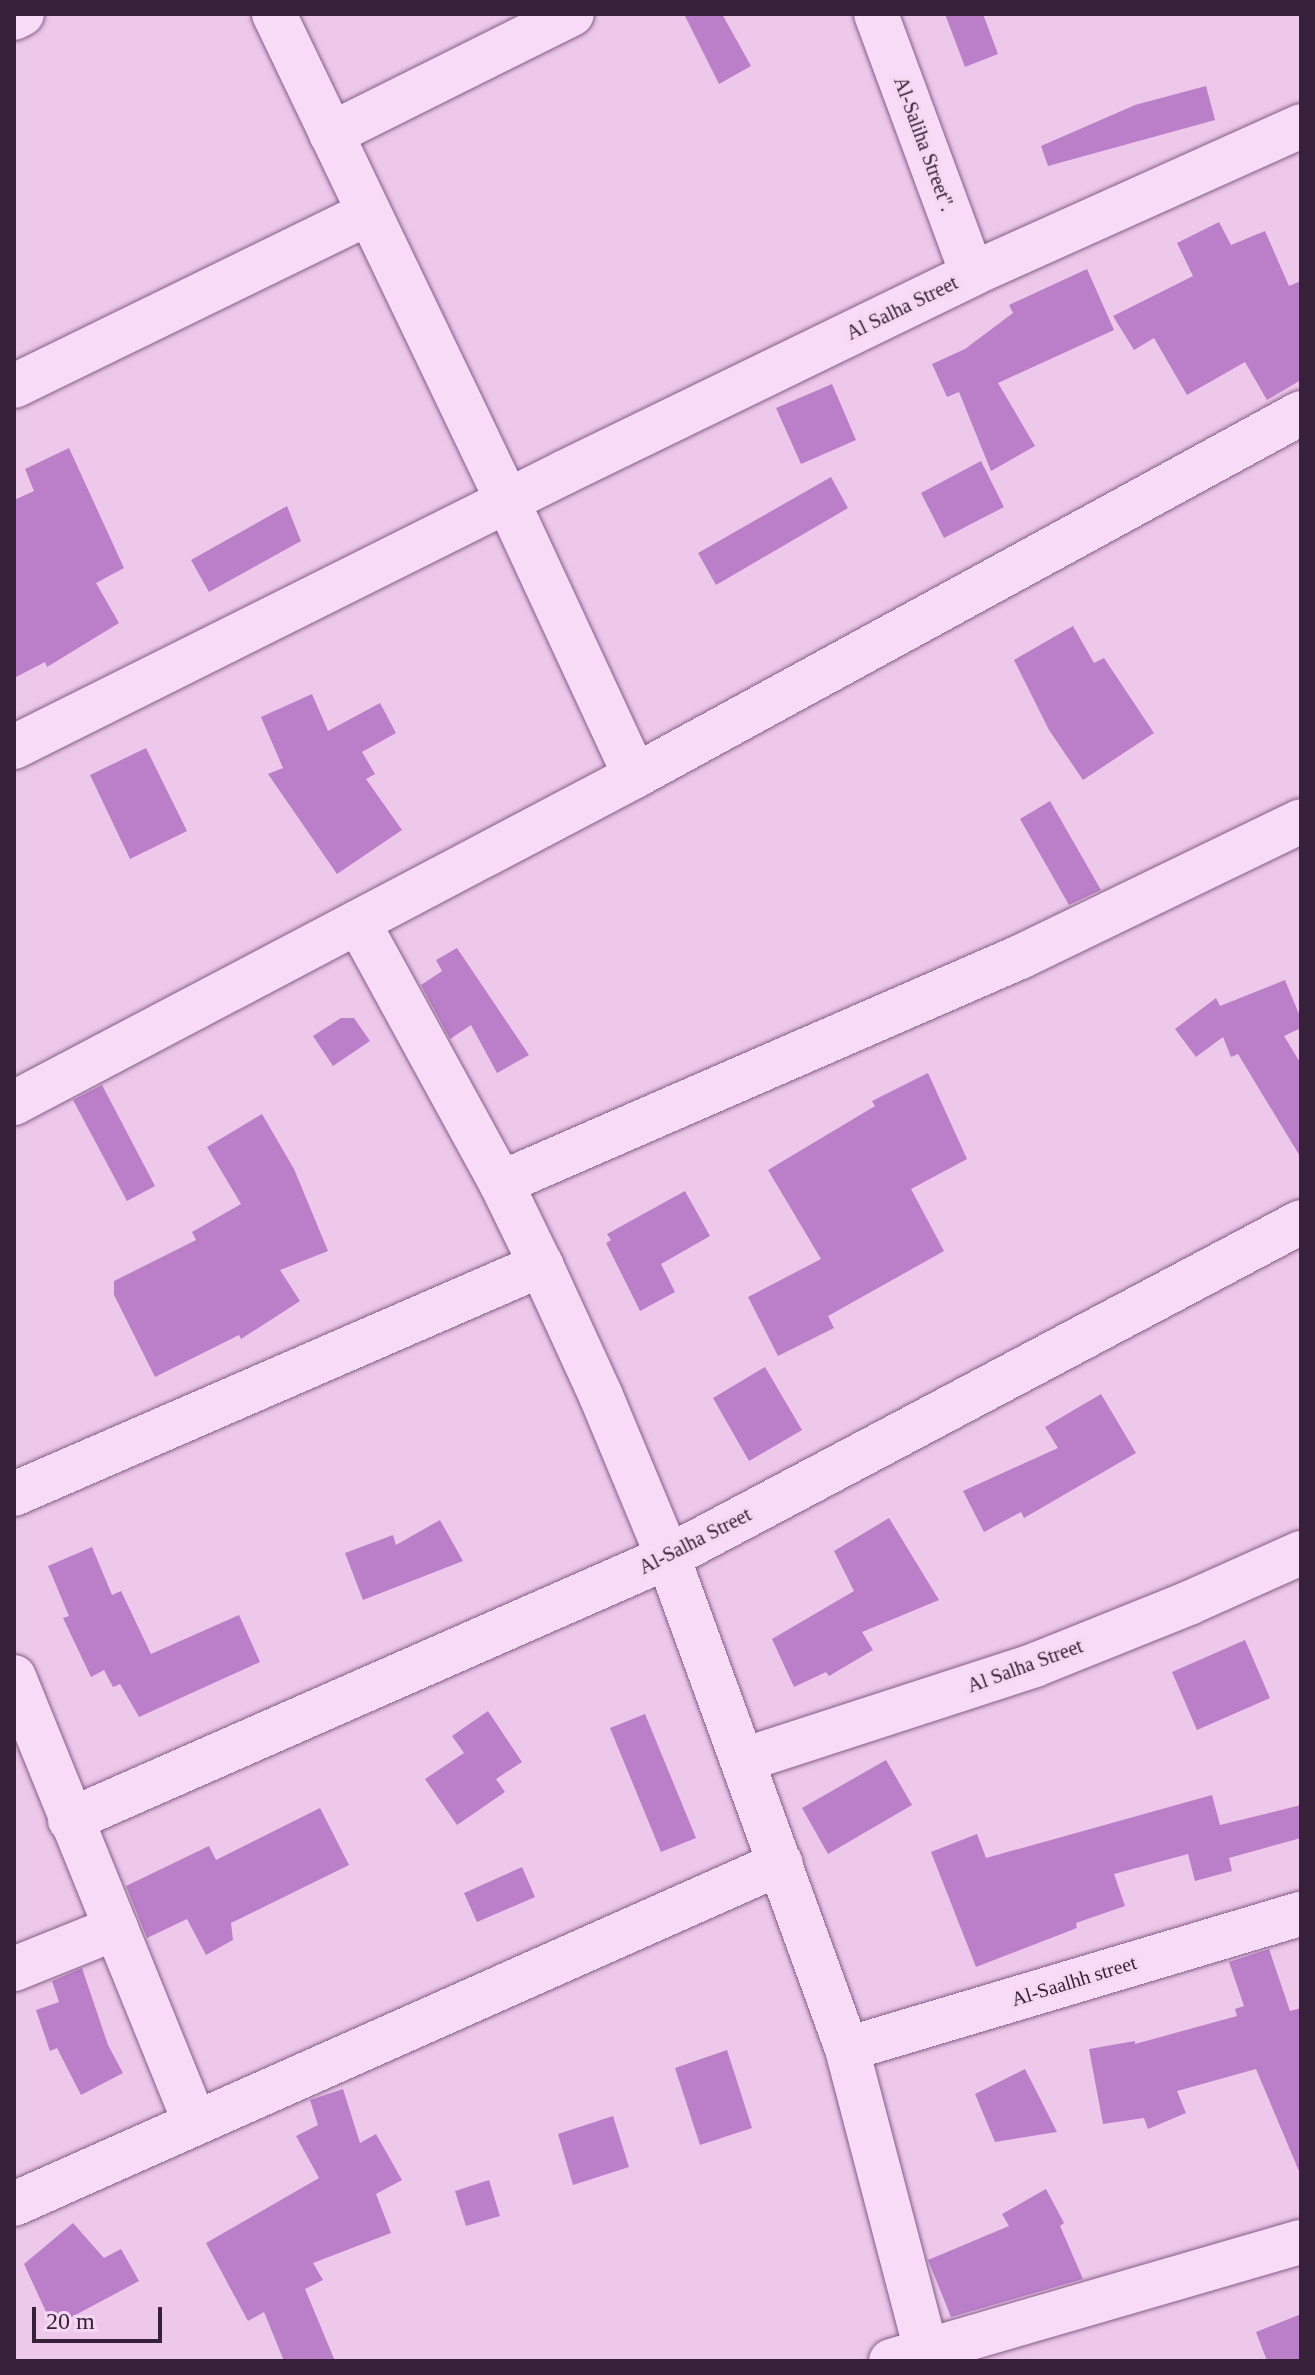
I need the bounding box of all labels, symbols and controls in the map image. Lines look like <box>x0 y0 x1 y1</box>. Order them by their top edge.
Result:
street label: Al-Saliha Street". <box>886 65 962 223</box>
street label: Al Salha Street <box>835 267 969 349</box>
street label: Al-Salha Street <box>628 1499 762 1583</box>
street label: Al Salha Street <box>956 1631 1094 1701</box>
street label: Al-Saalhh street <box>999 1948 1149 2014</box>
scale bar <box>36 2291 166 2341</box>
text: 20 m <box>46 2308 95 2334</box>

